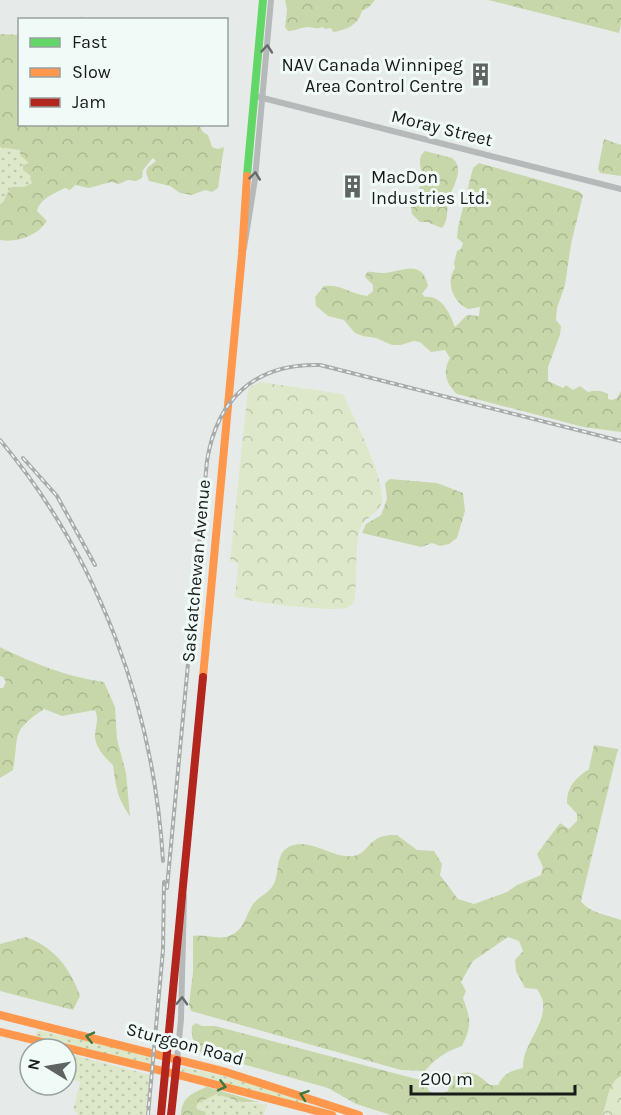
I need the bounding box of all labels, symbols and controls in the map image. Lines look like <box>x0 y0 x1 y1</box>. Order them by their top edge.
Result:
legend <box>18 18 228 126</box>
text: Fast <box>72 31 107 53</box>
one-way arrow <box>260 44 273 53</box>
place label: NAV Canada Winnipeg Area Control Centre <box>281 54 463 97</box>
text: Slow <box>72 61 111 83</box>
building icon: NAV Canada Winnipeg Area Control Centre <box>468 62 494 88</box>
text: Jam <box>72 91 106 113</box>
street label: Moray Street <box>389 105 495 151</box>
place label: MacDon Industries Ltd. <box>371 166 489 209</box>
one-way arrow <box>249 171 261 180</box>
building icon: MacDon Industries Ltd. <box>340 174 366 200</box>
street label: Saskatchewan Avenue <box>177 478 215 664</box>
one-way arrow <box>176 997 188 1006</box>
street label: Sturgeon Road <box>124 1018 246 1070</box>
one-way arrow <box>85 1031 95 1044</box>
north arrow <box>18 1037 78 1097</box>
text: N <box>23 1057 44 1072</box>
scale bar <box>411 1058 574 1096</box>
text: 200 m <box>420 1068 473 1090</box>
one-way arrow <box>217 1079 227 1092</box>
one-way arrow <box>299 1089 310 1102</box>

